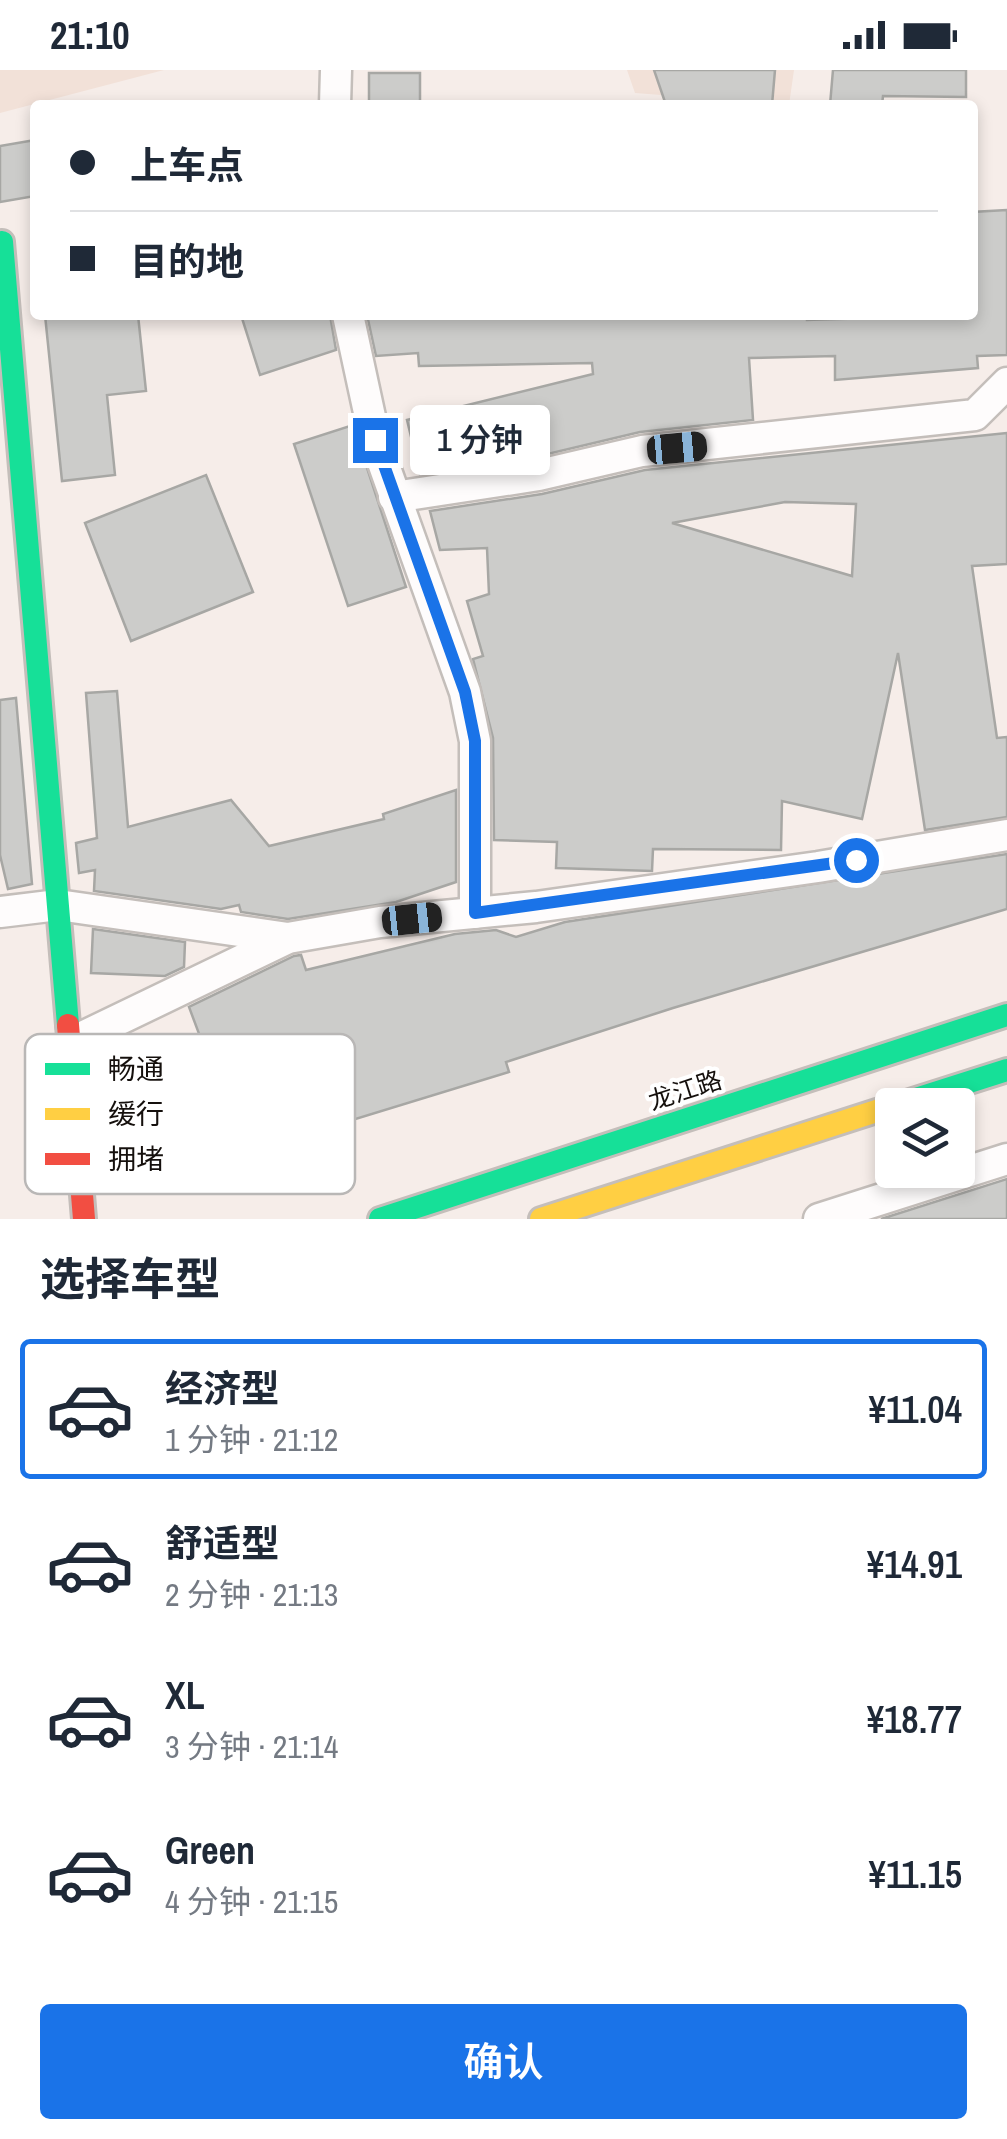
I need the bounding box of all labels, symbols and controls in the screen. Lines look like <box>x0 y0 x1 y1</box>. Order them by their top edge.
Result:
text: 21:10 <box>50 10 130 61</box>
text: 上车点 <box>130 140 244 191</box>
text: 目的地 <box>130 236 244 287</box>
callout: 1 分钟 <box>410 405 550 475</box>
route end <box>353 418 398 463</box>
text: 1 分钟 <box>437 418 523 461</box>
car <box>646 430 708 466</box>
route start <box>834 838 879 883</box>
car <box>381 901 443 937</box>
legend <box>25 1034 355 1194</box>
text: 畅通 <box>108 1050 164 1088</box>
street label: 龙江路 <box>644 1062 726 1118</box>
map controls <box>875 1088 975 1188</box>
button: layers <box>875 1088 975 1188</box>
text: 缓行 <box>108 1095 164 1133</box>
text: 拥堵 <box>108 1140 164 1178</box>
text: 选择车型 <box>40 1248 220 1309</box>
text: 经济型 <box>165 1363 279 1414</box>
icon: car <box>45 1364 135 1454</box>
text: ¥11.04 <box>869 1384 962 1435</box>
text: 1 分钟 · 21:12 <box>165 1418 338 1461</box>
text: 舒适型 <box>165 1518 279 1569</box>
icon: car <box>45 1519 135 1609</box>
text: ¥14.91 <box>867 1539 962 1590</box>
text: 2 分钟 · 21:13 <box>165 1573 338 1616</box>
text: XL <box>165 1670 205 1721</box>
icon: car <box>45 1674 135 1764</box>
text: ¥18.77 <box>867 1694 962 1745</box>
text: 3 分钟 · 21:14 <box>165 1725 338 1768</box>
text: Green <box>165 1825 255 1876</box>
icon: car <box>45 1829 135 1919</box>
text: ¥11.15 <box>869 1849 962 1900</box>
text: 4 分钟 · 21:15 <box>165 1880 338 1923</box>
button: 确认 <box>40 2004 967 2119</box>

